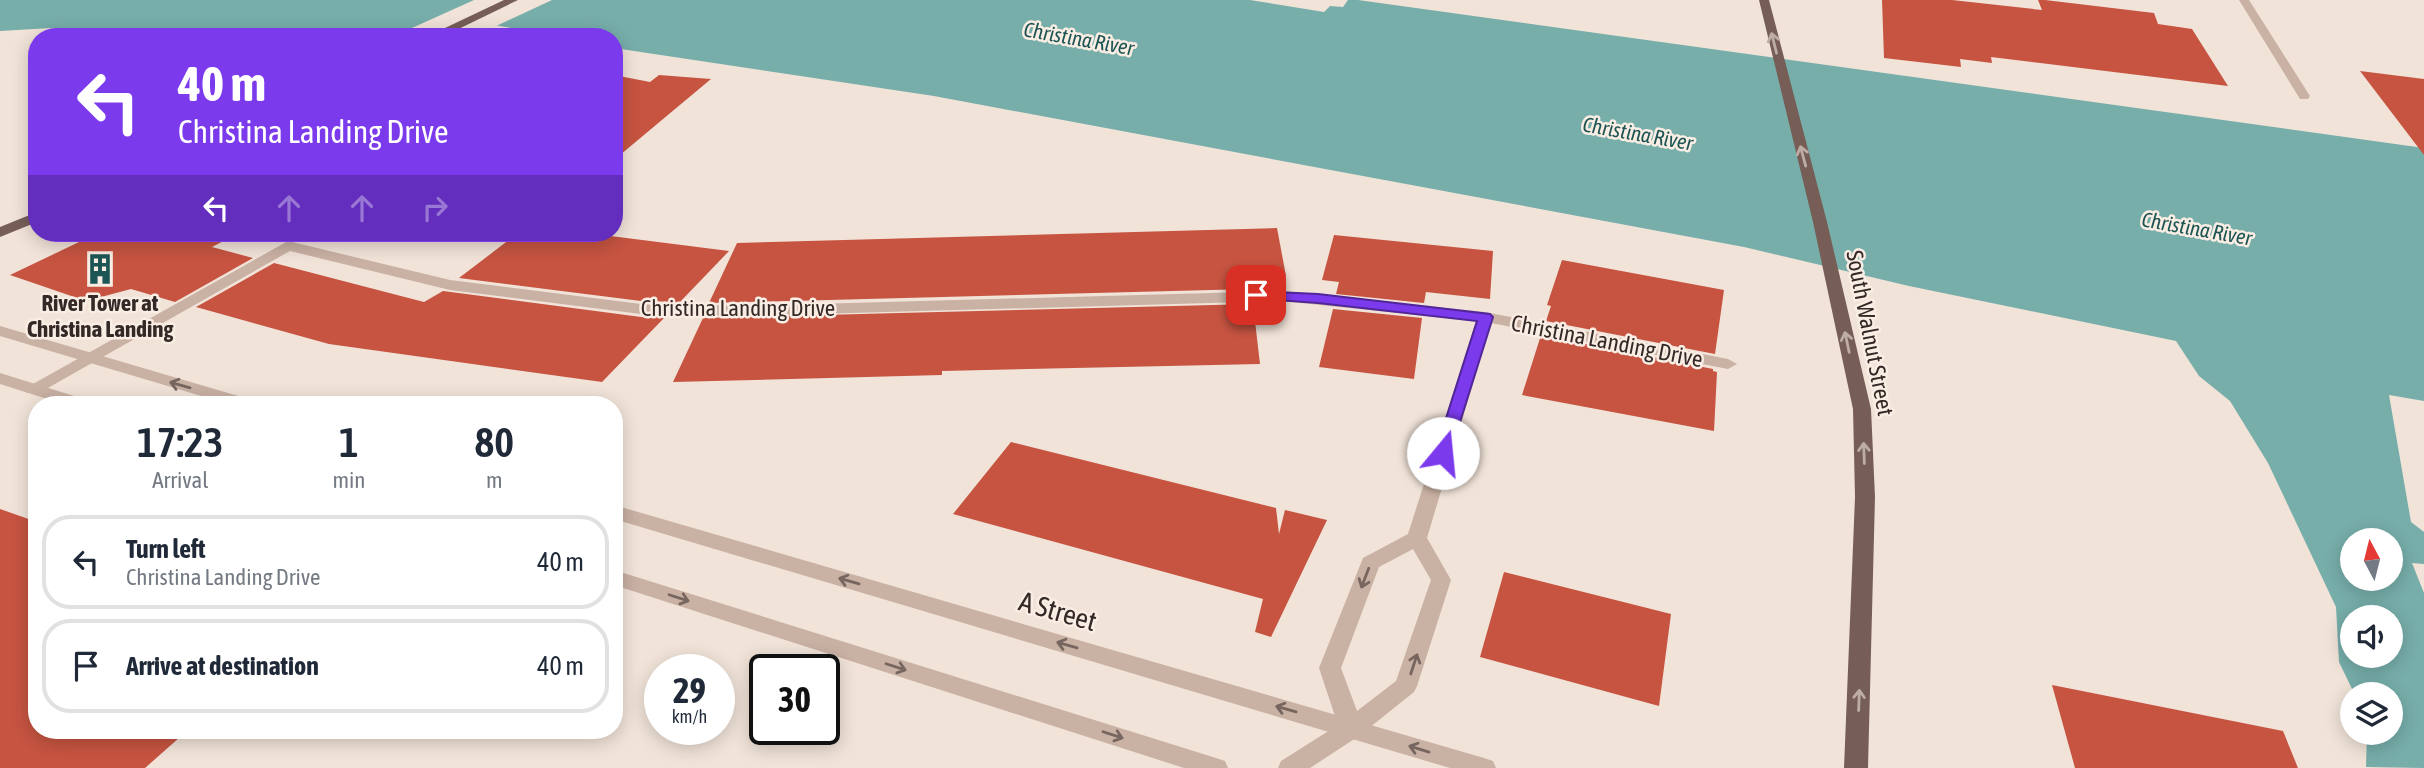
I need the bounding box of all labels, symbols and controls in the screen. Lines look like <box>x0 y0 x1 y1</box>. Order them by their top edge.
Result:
water label: Christina River <box>1022 17 1137 60</box>
one-way arrow <box>1767 32 1780 55</box>
text: 40 m <box>178 55 266 111</box>
icon: left <box>63 56 154 147</box>
water label: Christina River <box>1581 112 1696 155</box>
text: Christina Landing Drive <box>178 113 448 150</box>
one-way arrow <box>1796 145 1809 168</box>
icon: left <box>197 189 235 227</box>
icon: ahead <box>270 189 308 227</box>
icon: ahead <box>343 189 381 227</box>
icon: right <box>416 189 454 227</box>
water label: Christina River <box>2140 207 2255 250</box>
street label: South Walnut Street <box>1841 248 1899 418</box>
building icon: River Tower at Christina Landing <box>83 252 117 286</box>
pin <box>1226 265 1286 325</box>
icon: arrive <box>1237 276 1275 314</box>
place label: River Tower at Christina Landing <box>27 290 173 342</box>
street label: Christina Landing Drive <box>641 295 835 321</box>
street label: Christina Landing Drive <box>1509 310 1705 372</box>
one-way arrow <box>1840 331 1854 354</box>
one-way arrow <box>169 378 192 391</box>
position arrow <box>1406 416 1480 490</box>
text: 17:23 <box>137 418 223 466</box>
text: 1 <box>339 418 359 466</box>
text: 80 <box>475 418 514 466</box>
one-way arrow <box>1857 442 1870 465</box>
text: Arrival <box>152 467 208 493</box>
text: min <box>332 467 365 493</box>
text: m <box>486 467 503 493</box>
north arrow <box>2340 528 2403 592</box>
map controls <box>2340 528 2403 745</box>
text: Turn left <box>126 534 206 564</box>
icon: left <box>67 543 105 581</box>
text: 40 m <box>537 547 584 577</box>
text: Christina Landing Drive <box>126 564 320 590</box>
one-way arrow <box>1357 566 1370 588</box>
one-way arrow <box>838 574 860 587</box>
street label: A Street <box>1016 585 1100 637</box>
one-way arrow <box>668 593 690 605</box>
button: sound <box>2340 605 2403 668</box>
one-way arrow <box>1057 638 1079 651</box>
icon: arrive <box>67 647 105 685</box>
text: Arrive at destination <box>126 651 319 681</box>
text: 40 m <box>537 651 584 681</box>
speed limit sign: 30 <box>749 654 840 745</box>
one-way arrow <box>1408 654 1421 676</box>
one-way arrow <box>885 661 907 674</box>
text: 29 <box>673 670 706 710</box>
button: layers <box>2340 682 2403 745</box>
one-way arrow <box>1852 689 1865 712</box>
one-way arrow <box>1275 702 1297 715</box>
text: km/h <box>672 706 707 727</box>
one-way arrow <box>1102 730 1124 743</box>
one-way arrow <box>1408 741 1430 754</box>

